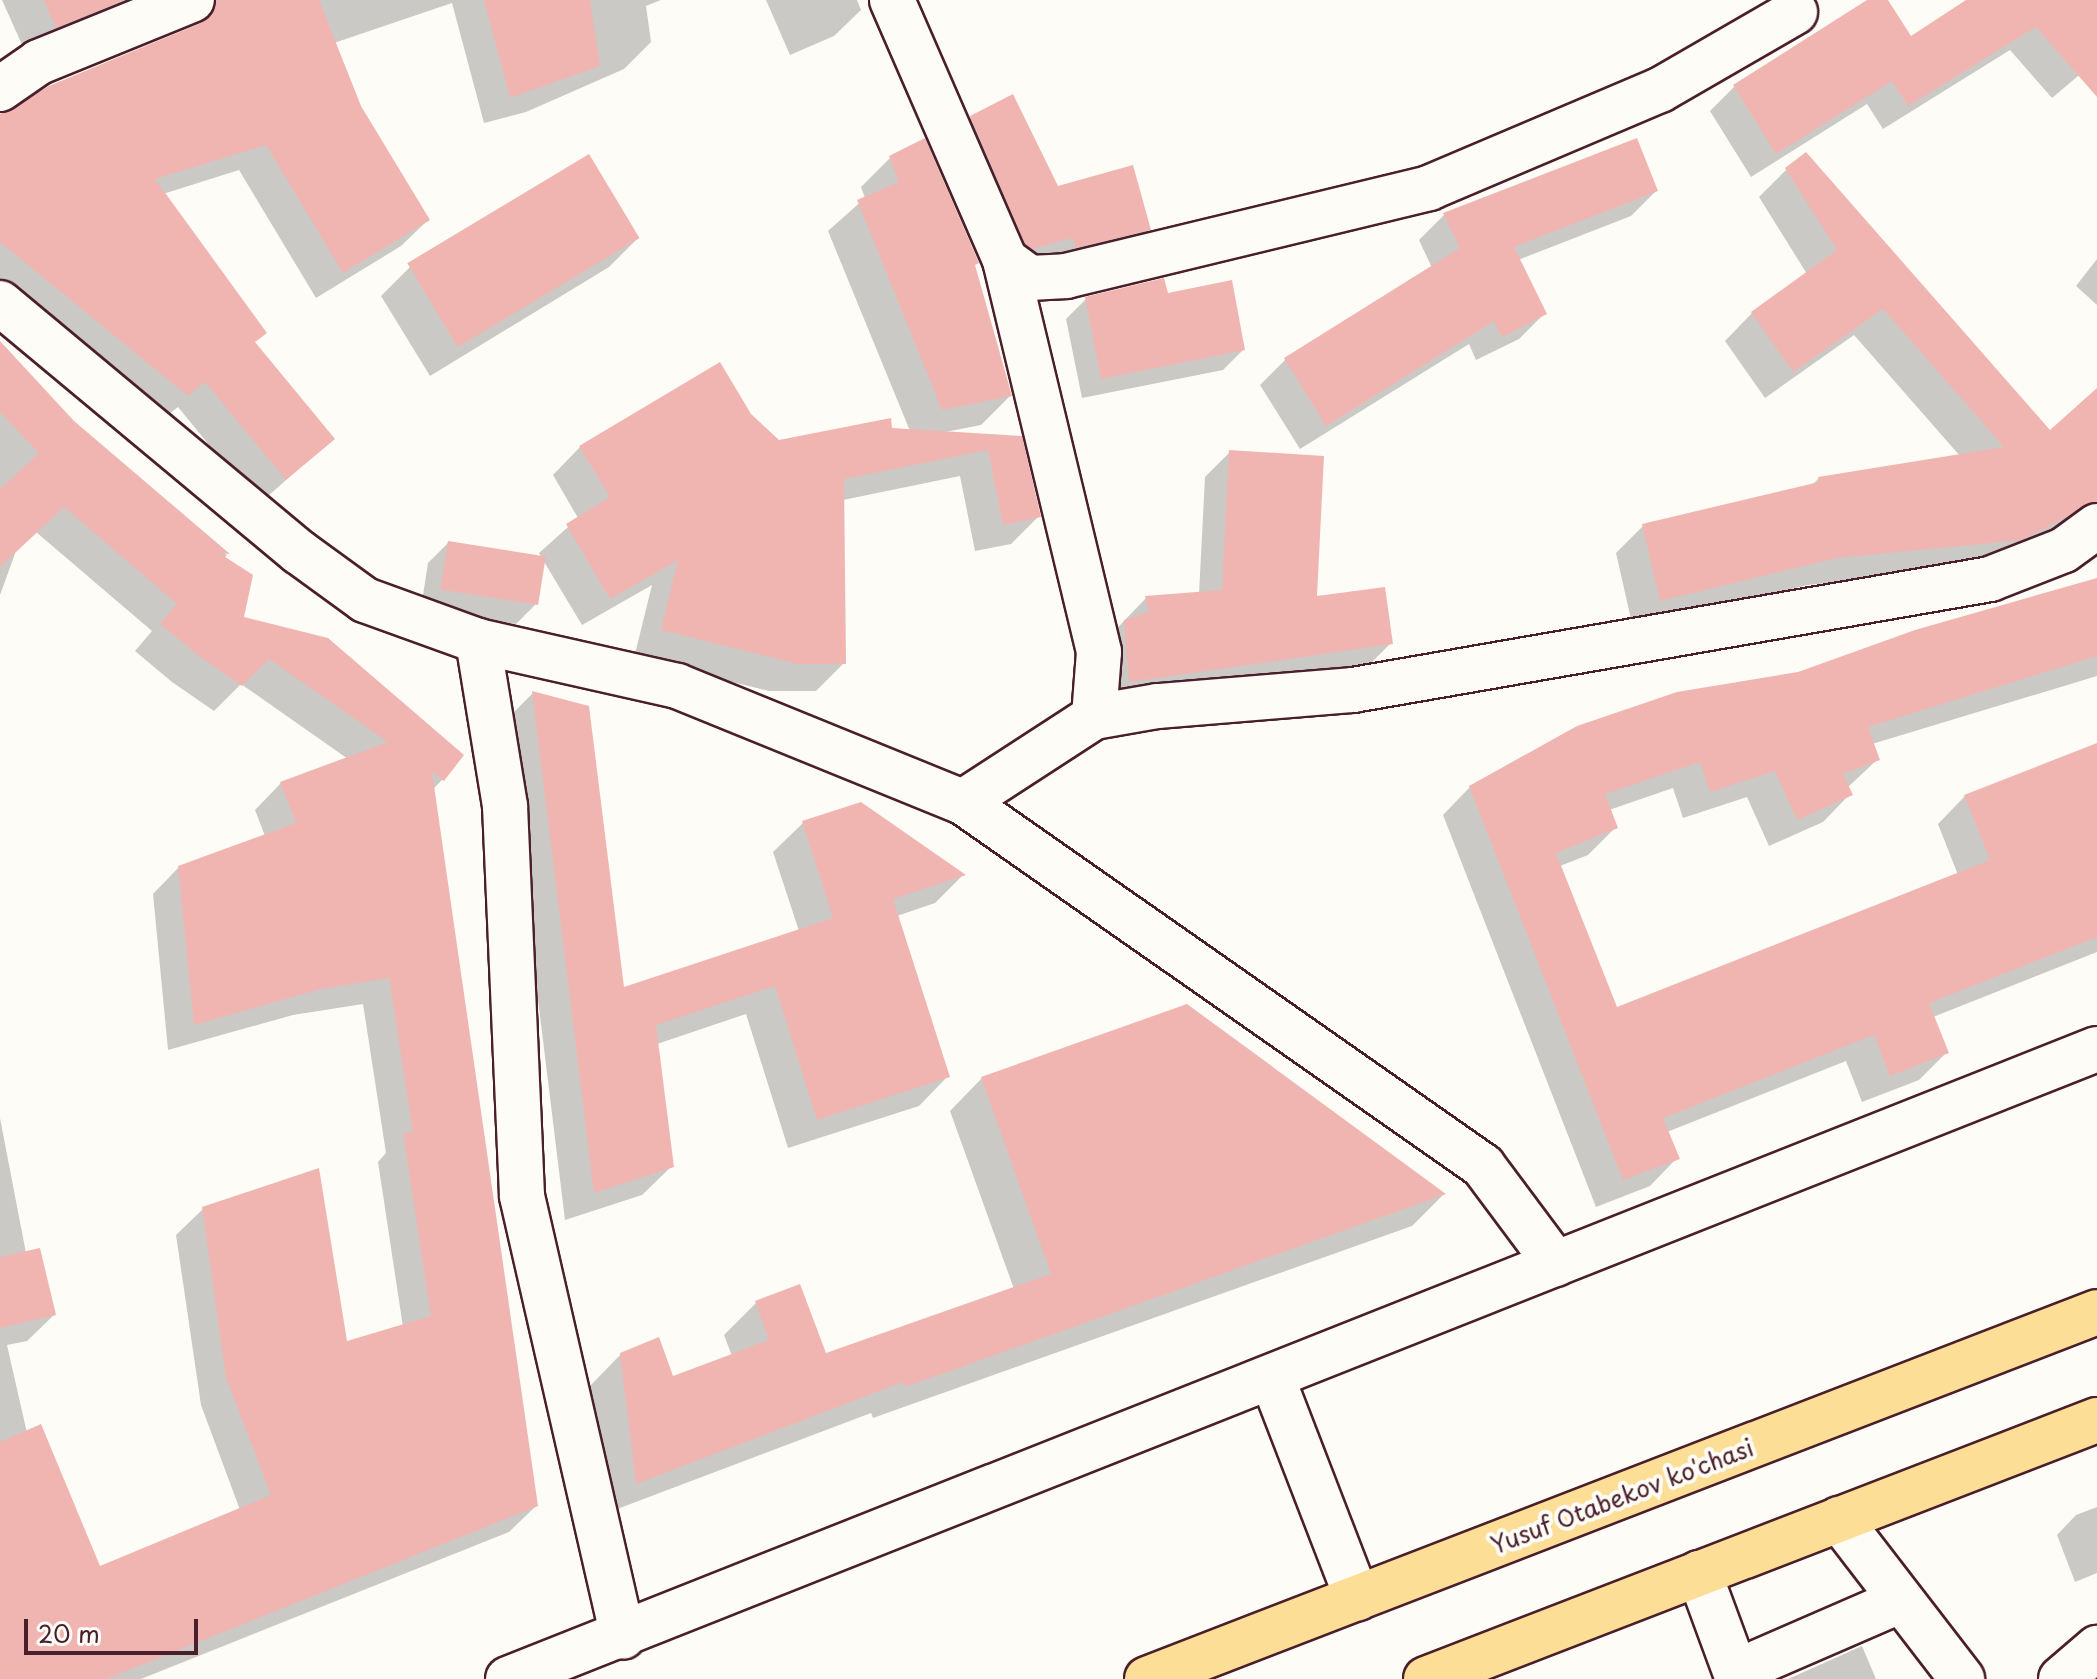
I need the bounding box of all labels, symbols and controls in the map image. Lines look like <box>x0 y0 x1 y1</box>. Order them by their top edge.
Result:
street label: Yusuf Otabekov ko'chasi <box>1487 1433 1757 1559</box>
scale bar <box>28 1603 202 1653</box>
text: 20 m <box>38 1615 100 1651</box>

